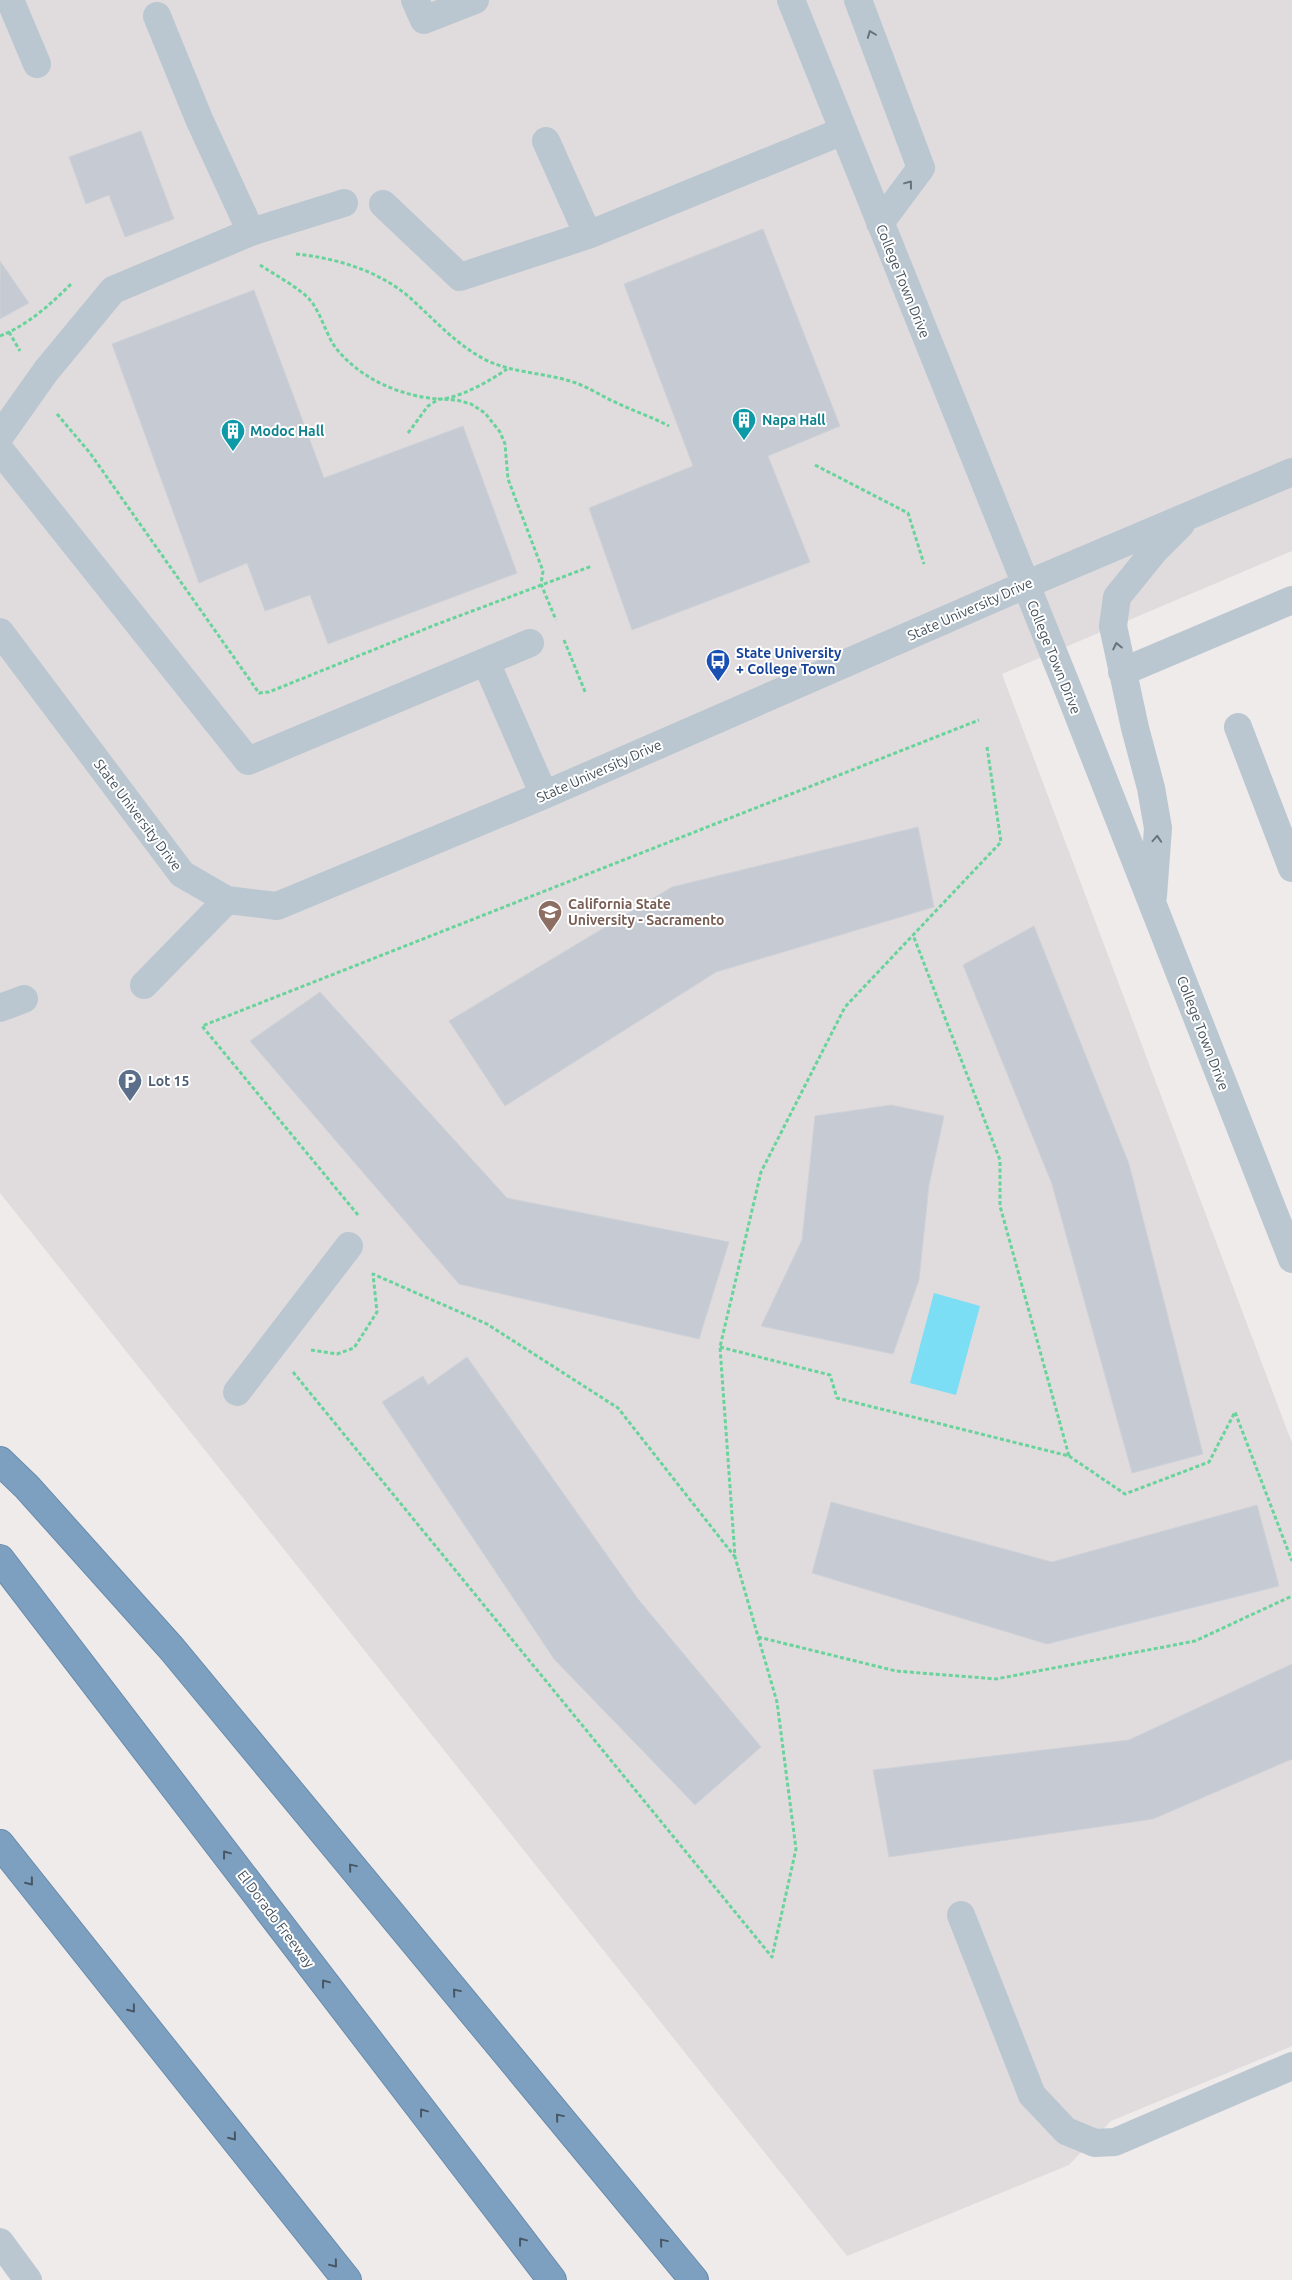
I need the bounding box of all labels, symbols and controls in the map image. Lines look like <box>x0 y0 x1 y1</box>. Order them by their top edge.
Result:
one-way arrow <box>867 30 877 39</box>
one-way arrow <box>904 181 912 190</box>
street label: College Town Drive <box>873 222 933 340</box>
building icon: Napa Hall <box>731 407 757 441</box>
place label: Napa Hall <box>762 412 826 428</box>
building icon: Modoc Hall <box>220 418 246 452</box>
place label: Modoc Hall <box>250 423 324 439</box>
street label: State University Drive <box>905 574 1035 644</box>
street label: College Town Drive <box>1024 598 1084 716</box>
one-way arrow <box>1112 642 1123 650</box>
place label: State University + College Town <box>736 645 842 677</box>
bus stop icon: State University + College Town <box>705 648 731 682</box>
street label: State University Drive <box>534 736 664 806</box>
street label: State University Drive <box>91 756 185 874</box>
one-way arrow <box>1151 835 1162 843</box>
place label: California State University - Sacramento <box>568 896 725 928</box>
school or university icon: California State University - Sacramento <box>537 899 563 933</box>
street label: College Town Drive <box>1174 974 1232 1092</box>
parking icon: Lot 15 <box>117 1068 143 1102</box>
place label: Lot 15 <box>148 1073 189 1089</box>
one-way arrow <box>223 1850 232 1860</box>
one-way arrow <box>349 1863 358 1872</box>
street label: El Dorado Freeway <box>234 1867 318 1971</box>
one-way arrow <box>25 1876 33 1885</box>
one-way arrow <box>322 1980 330 1989</box>
one-way arrow <box>453 1989 461 1998</box>
one-way arrow <box>126 2004 135 2013</box>
one-way arrow <box>421 2109 429 2118</box>
one-way arrow <box>557 2114 565 2123</box>
one-way arrow <box>227 2131 236 2140</box>
one-way arrow <box>519 2237 528 2247</box>
one-way arrow <box>659 2239 668 2248</box>
one-way arrow <box>328 2258 336 2267</box>

